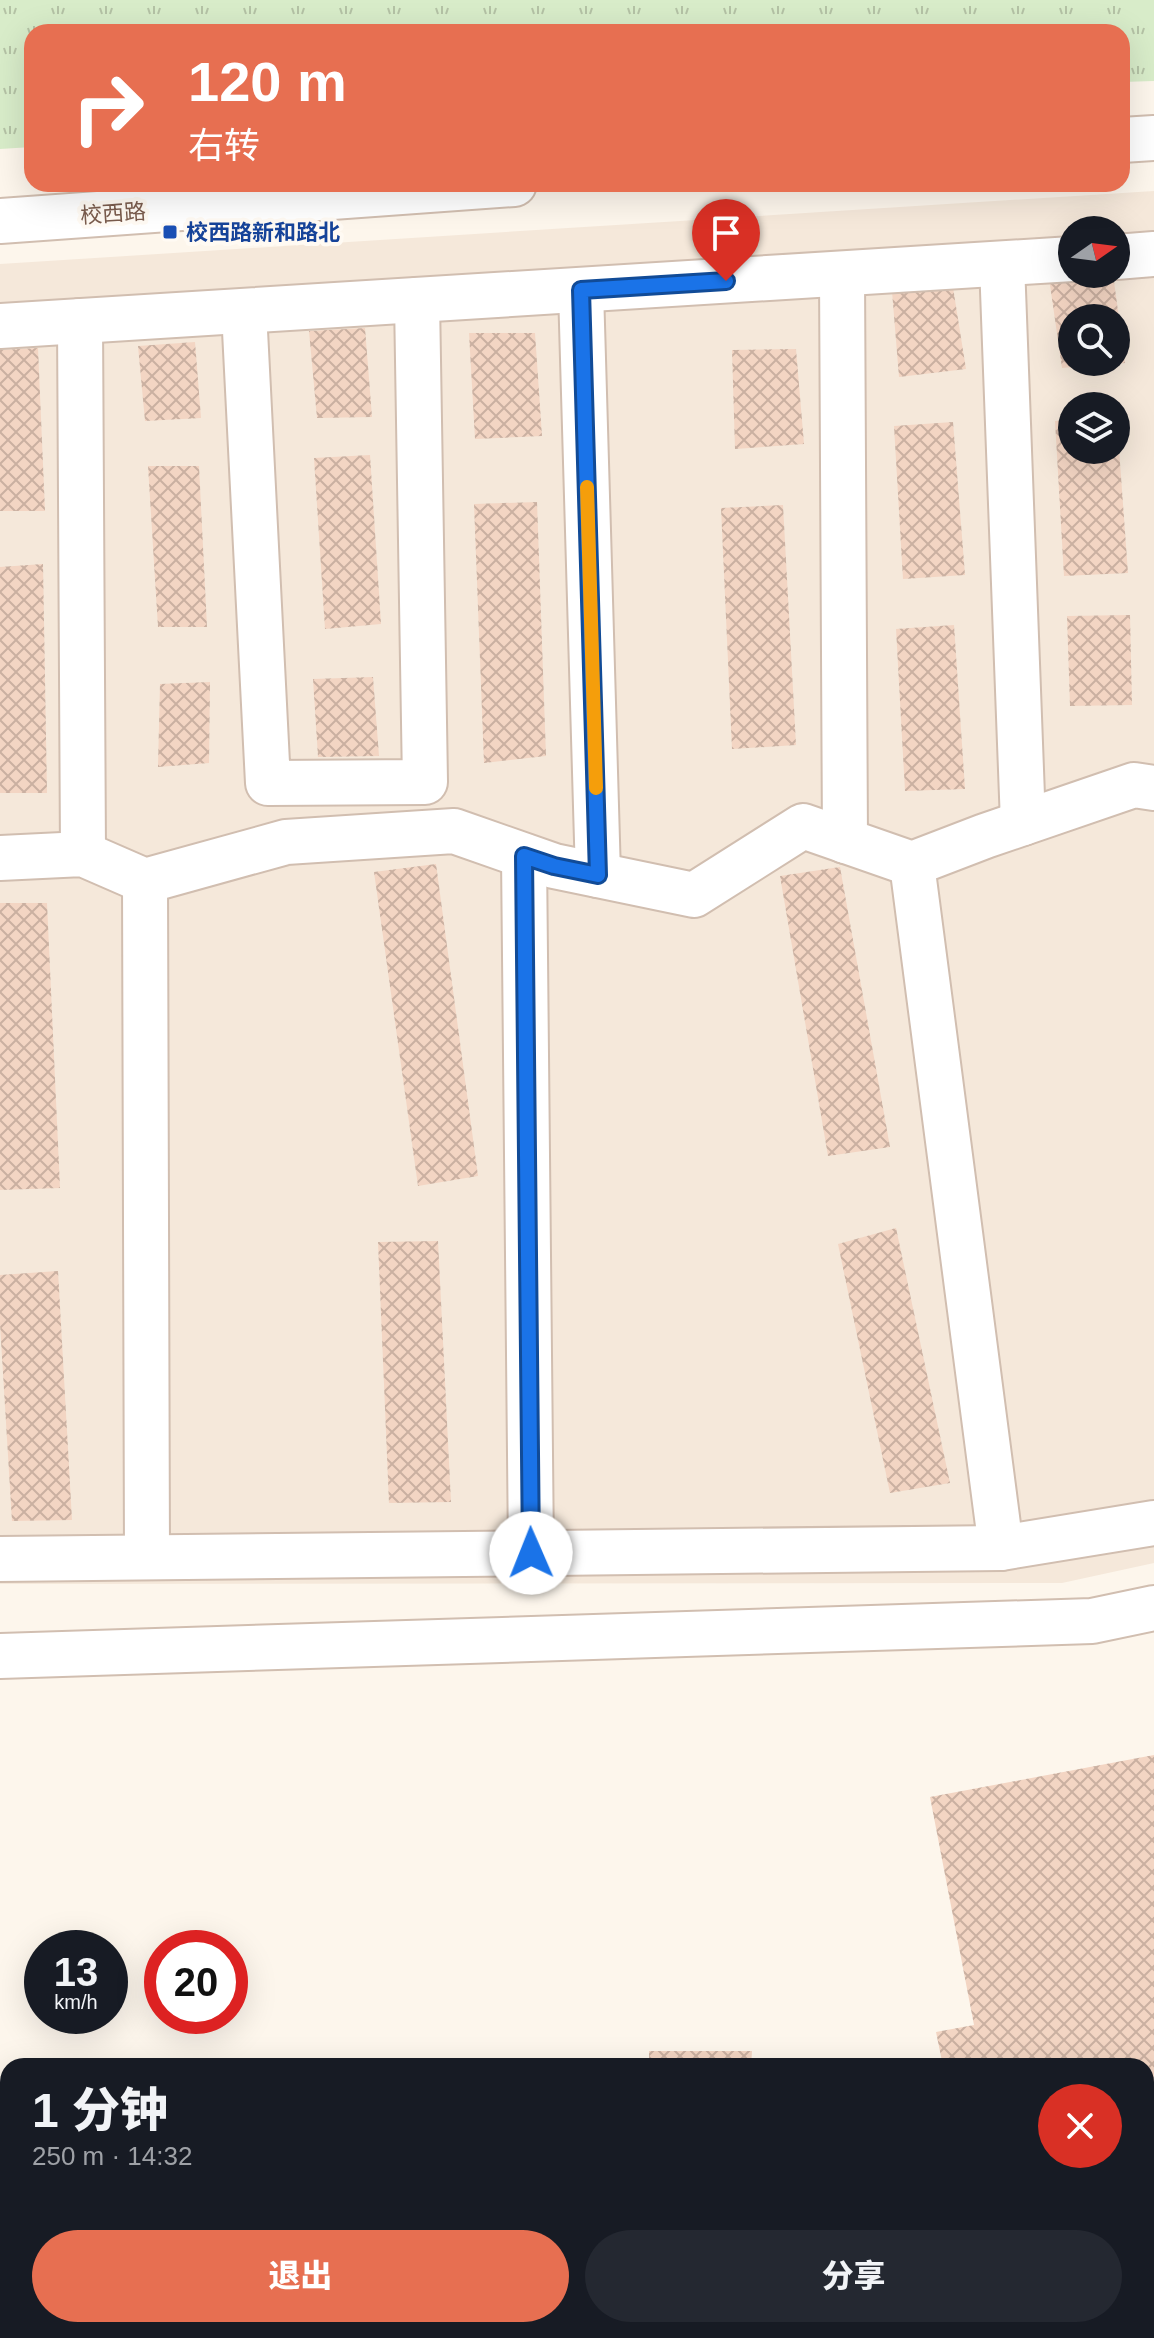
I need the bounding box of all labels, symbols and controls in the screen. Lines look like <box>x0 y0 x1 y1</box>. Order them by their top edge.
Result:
text: 120 m <box>188 50 347 113</box>
icon: right <box>56 56 160 160</box>
text: 右转 <box>188 125 260 166</box>
street label: 校西路 <box>79 199 147 228</box>
pin <box>692 199 760 281</box>
icon: arrive <box>704 211 748 255</box>
north arrow <box>1058 216 1130 288</box>
map controls <box>1058 216 1130 464</box>
place label: 校西路新和路北 <box>186 220 340 245</box>
marker: 校西路新和路北 <box>161 223 179 241</box>
button: search <box>1058 304 1130 376</box>
button: layers <box>1058 392 1130 464</box>
position arrow <box>489 1511 573 1595</box>
speed limit sign: 20 <box>144 1930 248 2034</box>
text: 13 <box>54 1950 98 1994</box>
text: km/h <box>54 1991 98 2013</box>
text: 1 分钟 <box>32 2084 168 2137</box>
button: close <box>1038 2084 1122 2168</box>
text: 250 m · 14:32 <box>32 2141 192 2171</box>
button: 退出 <box>32 2230 569 2322</box>
button: 分享 <box>585 2230 1122 2322</box>

